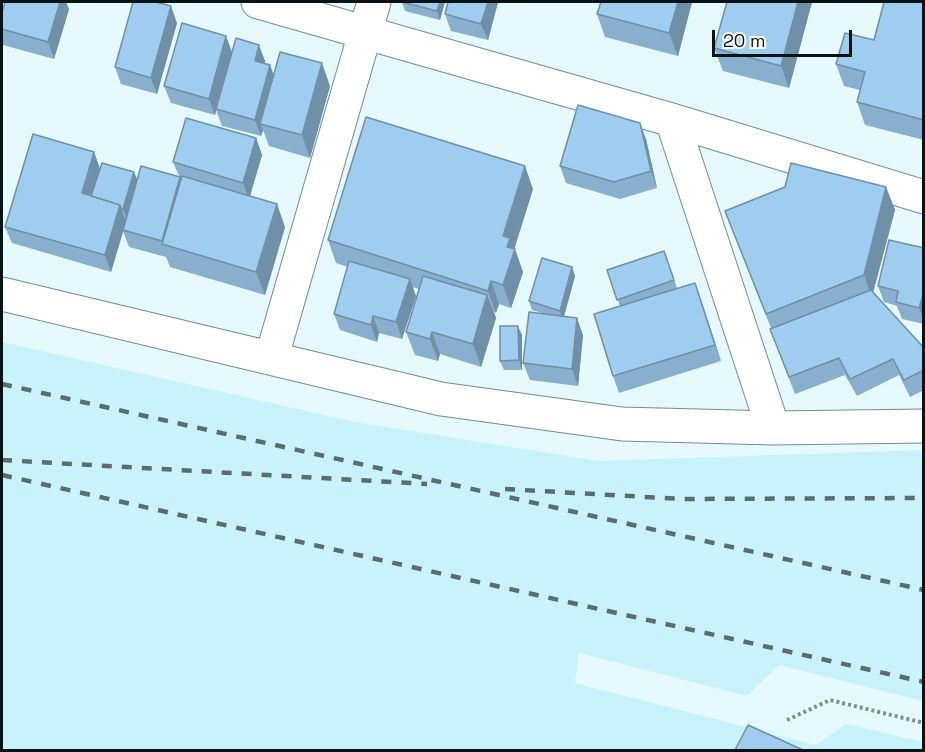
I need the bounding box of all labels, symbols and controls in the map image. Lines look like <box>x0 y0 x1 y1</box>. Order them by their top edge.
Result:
scale bar <box>715 18 854 56</box>
text: 20 m <box>723 29 766 52</box>

